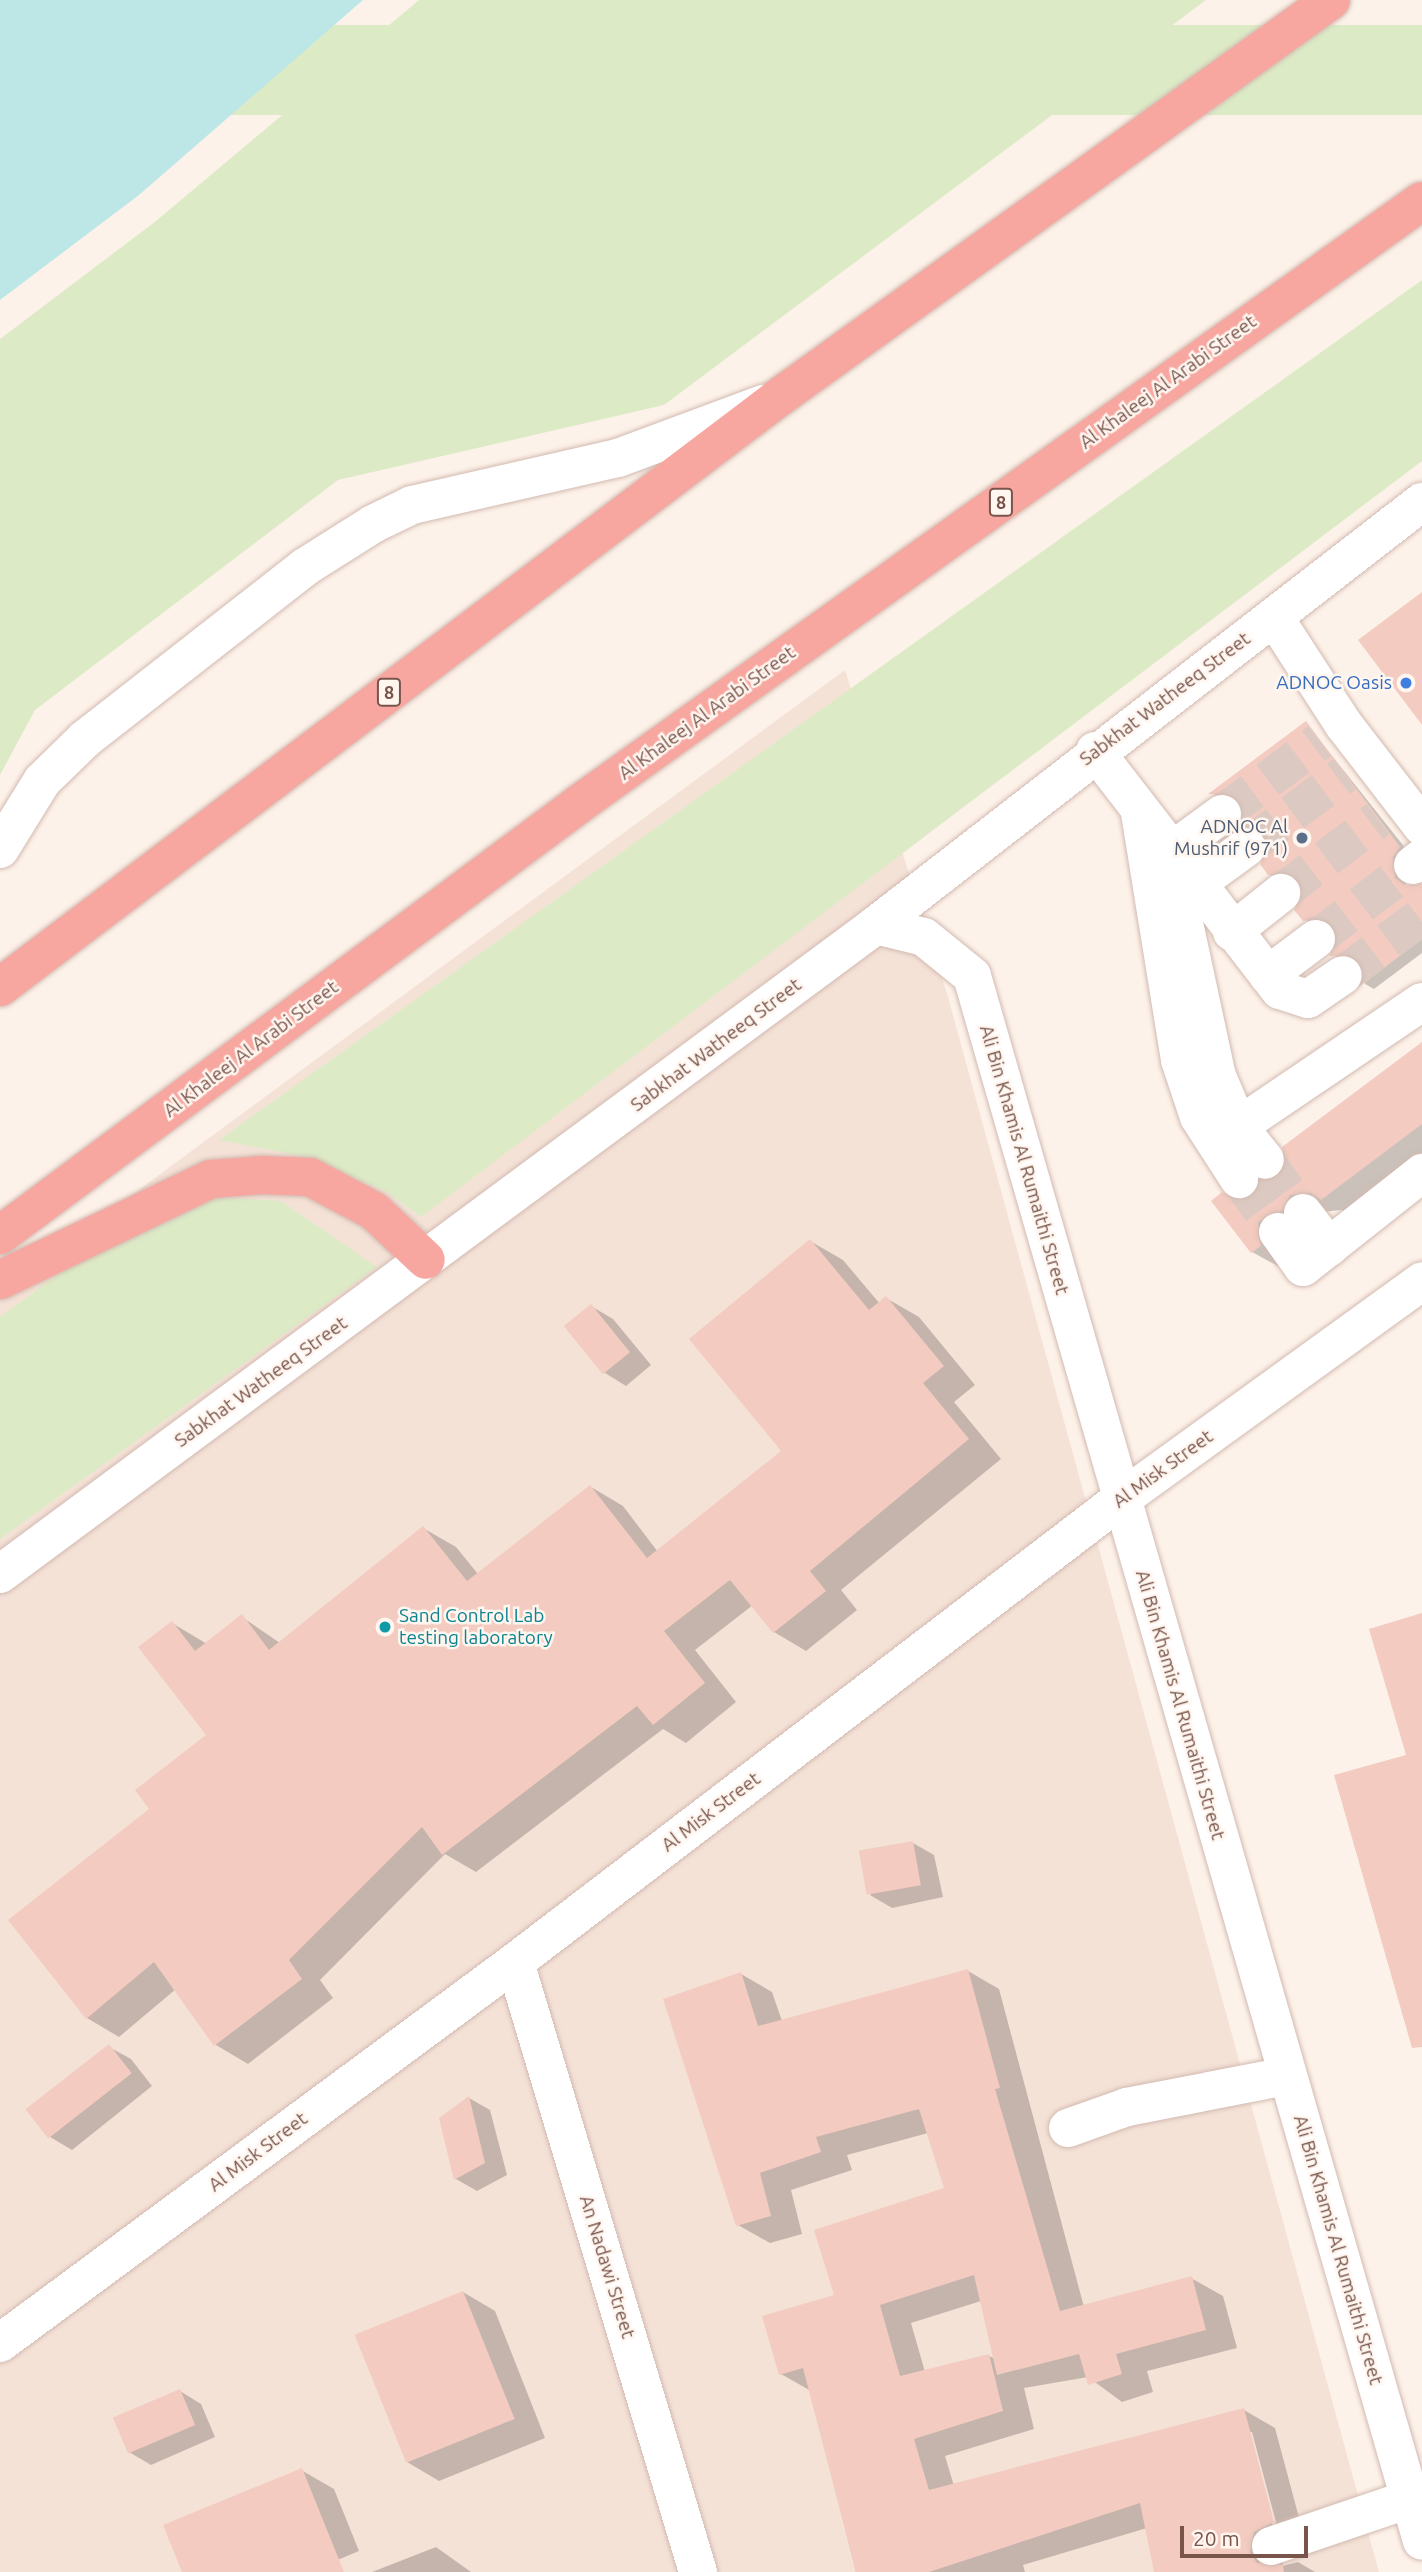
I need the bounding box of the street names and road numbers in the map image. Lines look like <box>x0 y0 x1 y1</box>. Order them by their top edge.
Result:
street label: Al Khaleej Al Arabi Street <box>1075 310 1261 454</box>
road number: 8 <box>989 488 1013 516</box>
street label: Sabkhat Watheeq Street <box>1075 627 1255 771</box>
street label: Al Khaleej Al Arabi Street <box>614 641 800 785</box>
road number: 8 <box>377 678 401 706</box>
street label: Sabkhat Watheeq Street <box>626 973 806 1117</box>
street label: Al Khaleej Al Arabi Street <box>159 976 343 1122</box>
street label: Ali Bin Khamis Al Rumaithi Street <box>975 1023 1073 1297</box>
street label: Sabkhat Watheeq Street <box>170 1312 352 1452</box>
street label: Al Misk Street <box>1109 1425 1217 1513</box>
street label: Ali Bin Khamis Al Rumaithi Street <box>1131 1568 1229 1842</box>
street label: Al Misk Street <box>657 1767 765 1857</box>
street label: Al Misk Street <box>204 2107 312 2197</box>
street label: Ali Bin Khamis Al Rumaithi Street <box>1289 2113 1387 2387</box>
street label: An Nadawi Street <box>574 2193 640 2341</box>

